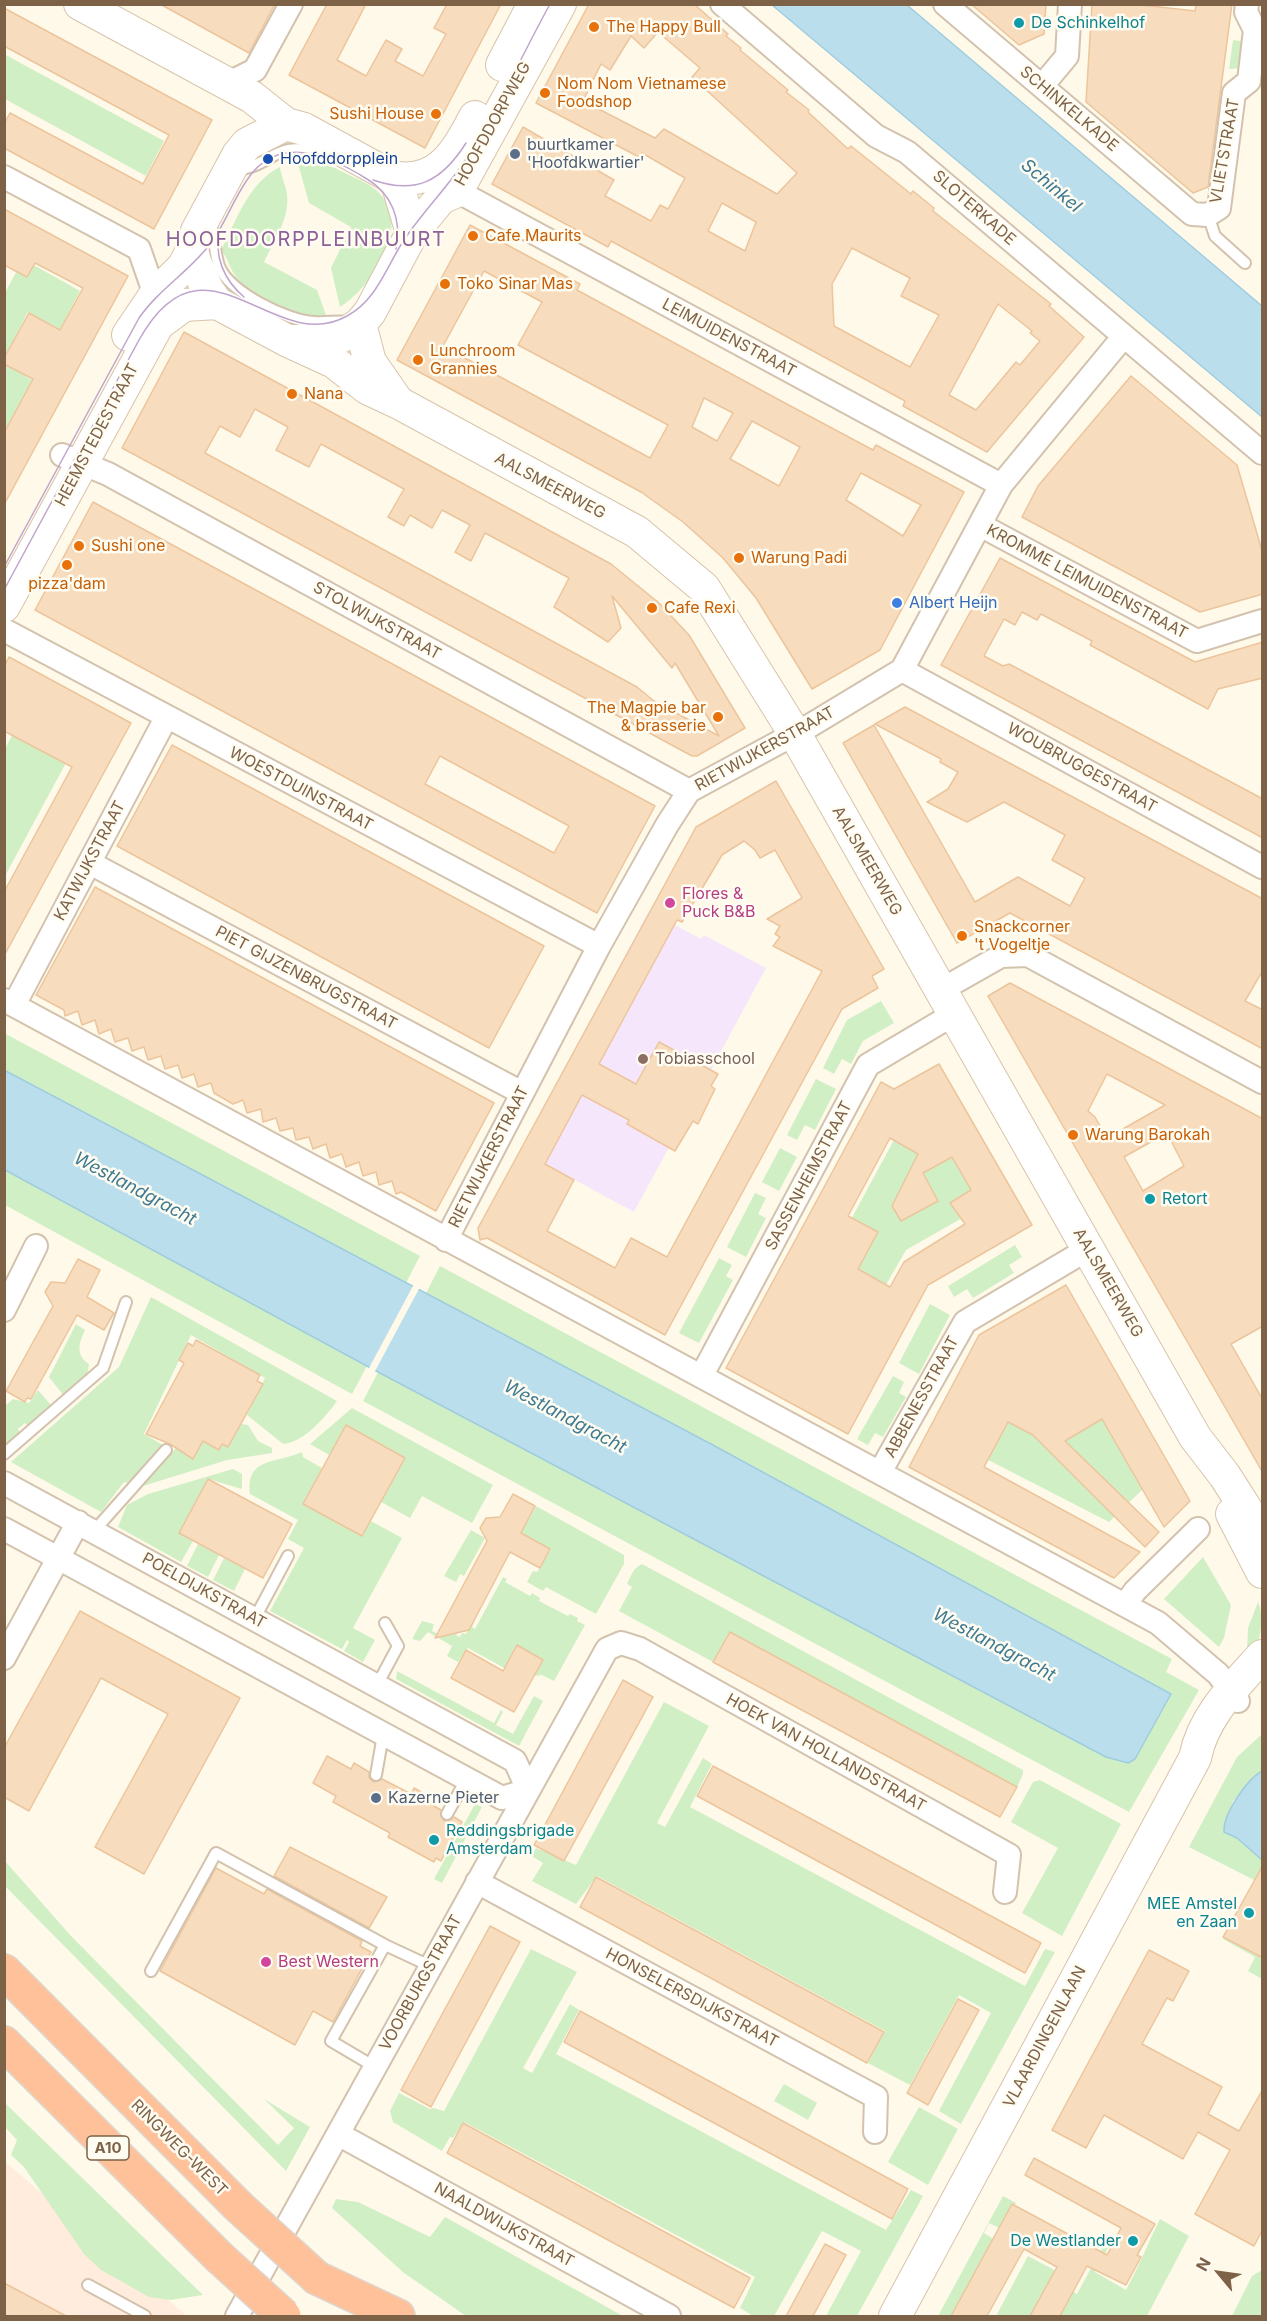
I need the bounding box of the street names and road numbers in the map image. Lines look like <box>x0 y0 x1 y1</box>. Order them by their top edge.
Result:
street label: HOOFDDORPWEG <box>451 59 535 189</box>
street label: SCHINKELKADE <box>1016 62 1122 156</box>
street label: VLIETSTRAAT <box>1206 97 1244 205</box>
street label: SLOTERKADE <box>929 167 1019 249</box>
street label: LEIMUIDENSTRAAT <box>659 295 799 381</box>
street label: HEEMSTEDESTRAAT <box>51 360 143 510</box>
street label: AALSMEERWEG <box>491 449 609 523</box>
street label: KROMME LEIMUIDENSTRAAT <box>983 521 1191 643</box>
street label: STOLWIJKSTRAAT <box>310 578 444 664</box>
street label: RIETWIJKERSTRAAT <box>692 703 838 795</box>
street label: WOUBRUGGESTRAAT <box>1004 719 1160 817</box>
street label: WOESTDUINSTRAAT <box>226 743 376 835</box>
street label: KATWIJKSTRAAT <box>50 798 130 924</box>
street label: AALSMEERWEG <box>828 803 906 919</box>
street label: PIET GIJZENBRUGSTRAAT <box>212 922 400 1034</box>
street label: RIETWIJKERSTRAAT <box>445 1083 533 1231</box>
street label: SASSENHEIMSTRAAT <box>762 1098 856 1254</box>
street label: AALSMEERWEG <box>1069 1225 1147 1341</box>
street label: ABBENESSTRAAT <box>881 1333 963 1461</box>
street label: POELDIJKSTRAAT <box>139 1549 269 1633</box>
street label: HOEK VAN HOLLANDSTRAAT <box>723 1690 929 1816</box>
street label: VOORBURGSTRAAT <box>376 1912 466 2054</box>
street label: HONSELERSDIJKSTRAAT <box>602 1944 782 2052</box>
street label: VLAARDINGENLAAN <box>1000 1963 1090 2111</box>
street label: RINGWEG-WEST <box>127 2096 231 2200</box>
road number: A10 <box>87 2136 129 2160</box>
street label: NAALDWIJKSTRAAT <box>431 2179 577 2271</box>

